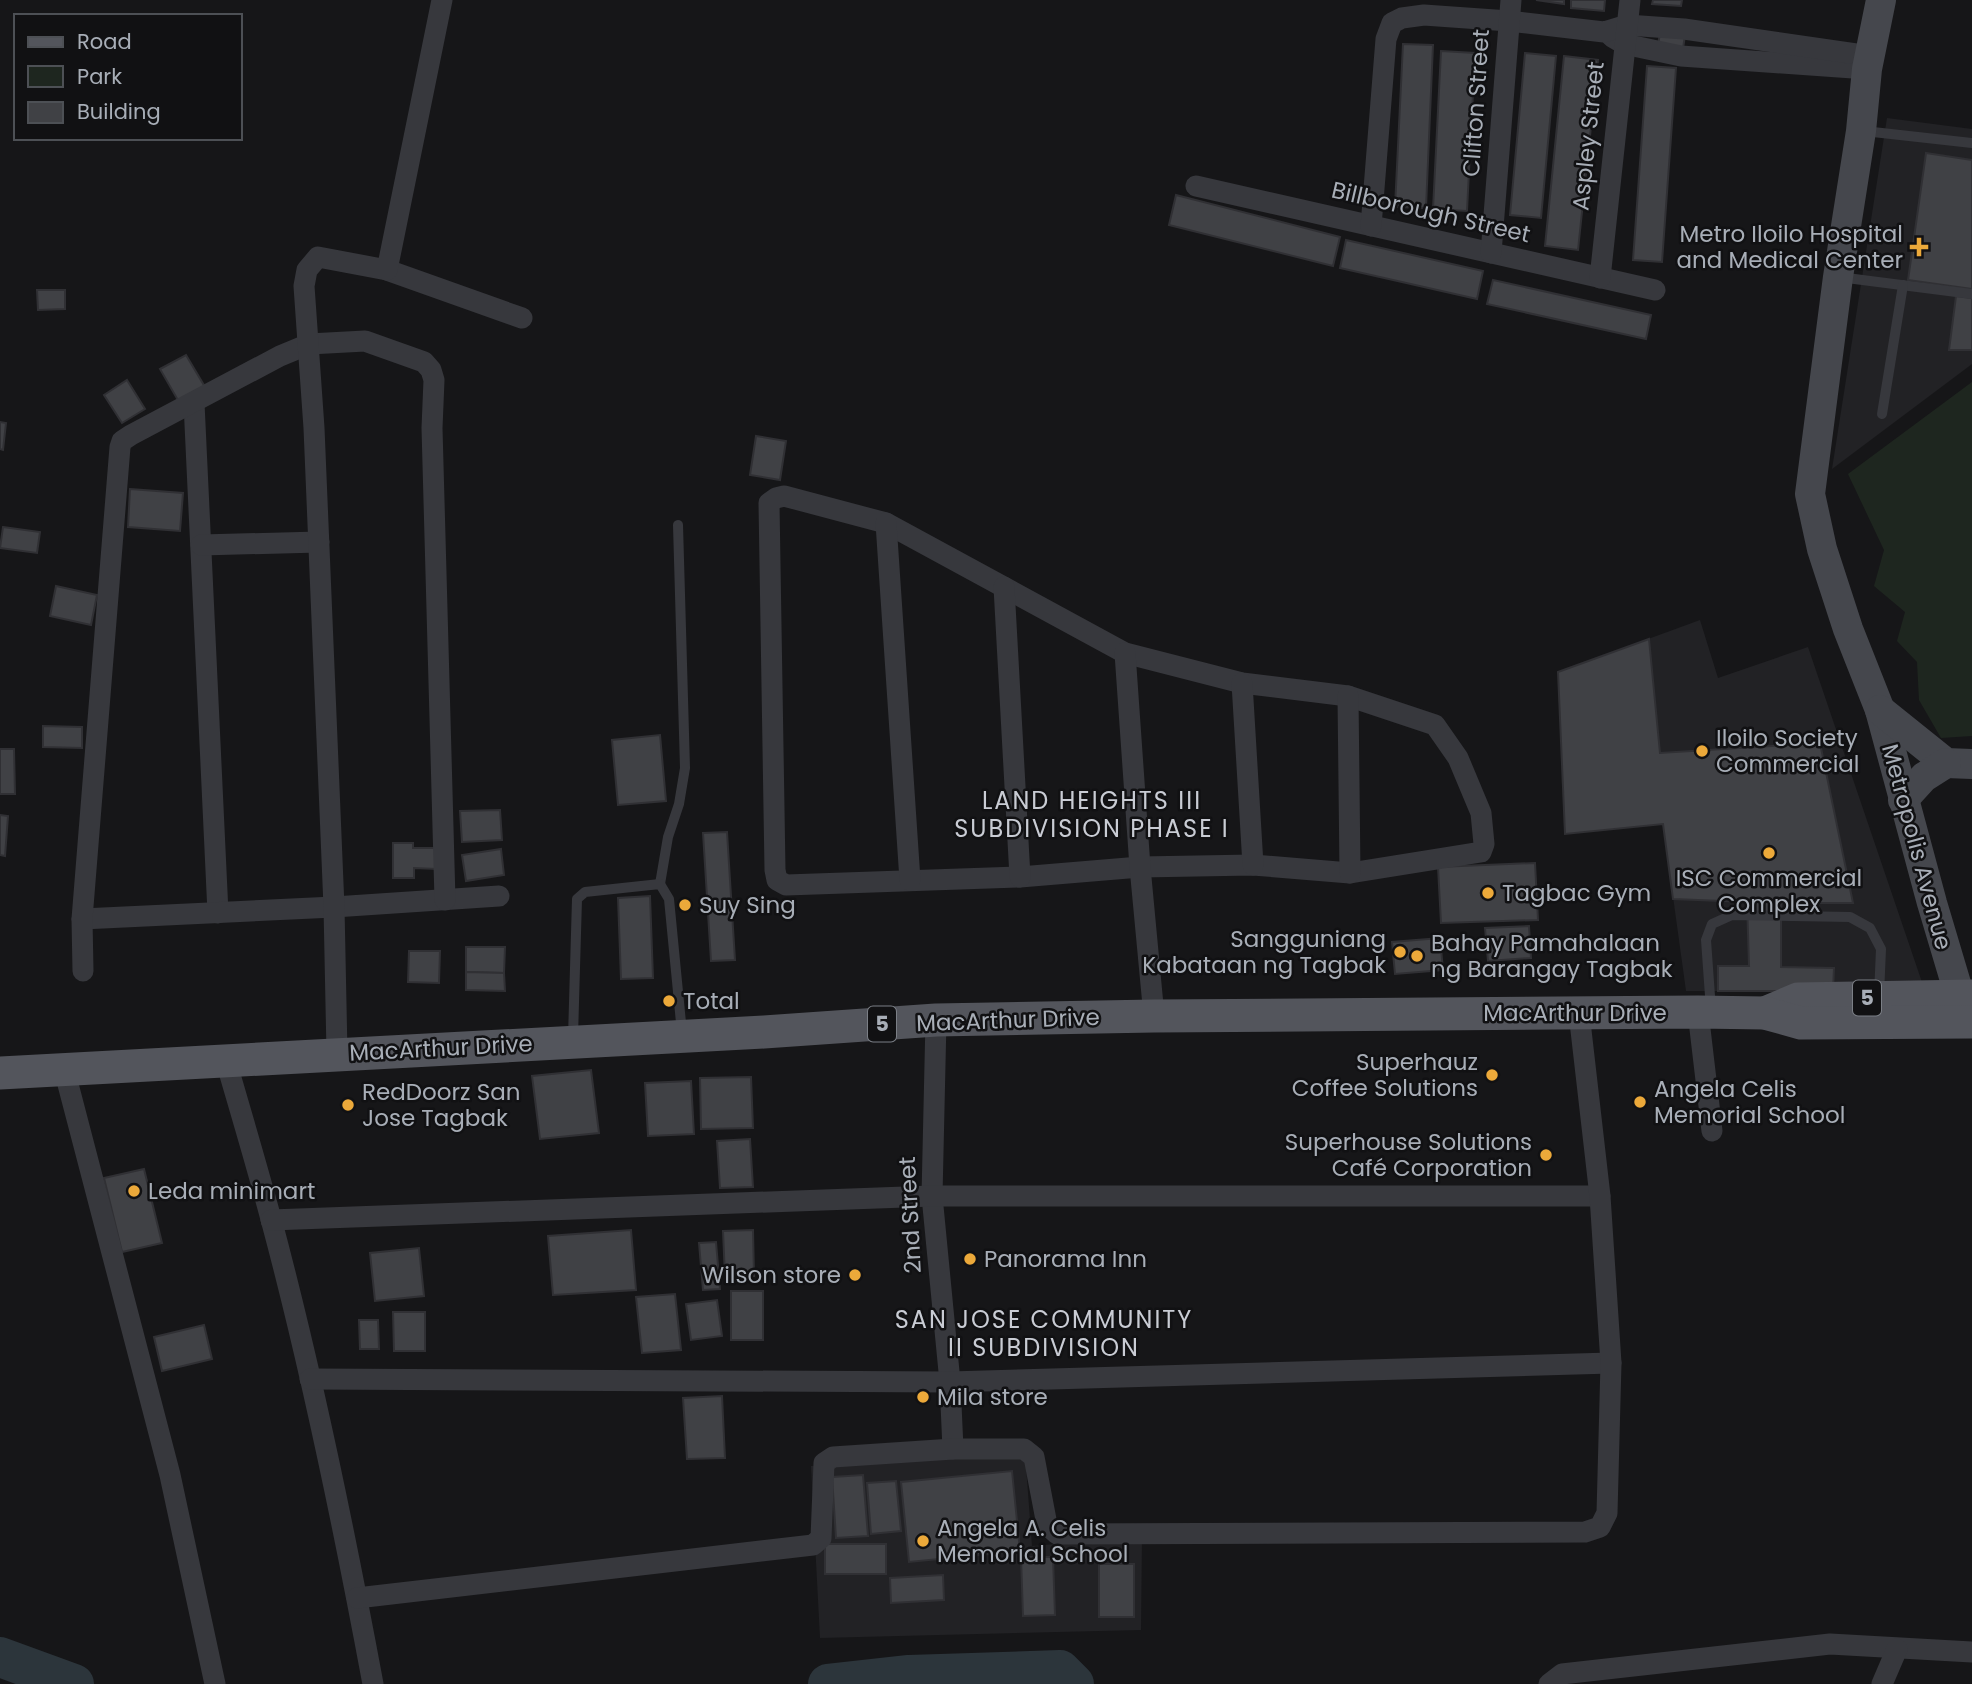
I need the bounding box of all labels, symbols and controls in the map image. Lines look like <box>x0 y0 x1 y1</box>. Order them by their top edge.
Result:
legend <box>14 14 242 140</box>
text: Road <box>77 27 132 56</box>
street label: Clifton Street <box>1455 28 1497 178</box>
street label: Aspley Street <box>1564 60 1612 212</box>
text: Park <box>77 62 122 91</box>
text: Building <box>77 97 161 126</box>
street label: Billborough Street <box>1328 174 1534 250</box>
place label: Metro Iloilo Hospital and Medical Center <box>1677 218 1903 276</box>
marker: Metro Iloilo Hospital and Medical Center <box>1909 237 1929 257</box>
place label: Iloilo Society Commercial <box>1716 722 1860 780</box>
street label: Metropolis Avenue <box>1874 741 1960 953</box>
marker: Iloilo Society Commercial <box>1694 743 1710 759</box>
district label: LAND HEIGHTS III SUBDIVISION PHASE I <box>954 784 1230 845</box>
marker: ISC Commercial Complex <box>1761 845 1777 861</box>
place label: ISC Commercial Complex <box>1676 862 1862 920</box>
place label: Tagbac Gym <box>1502 877 1651 909</box>
marker: Tagbac Gym <box>1480 885 1496 901</box>
place label: Suy Sing <box>699 889 796 921</box>
marker: Suy Sing <box>677 897 693 913</box>
place label: Sangguniang Kabataan ng Tagbak <box>1142 923 1386 981</box>
place label: Bahay Pamahalaan ng Barangay Tagbak <box>1431 927 1673 985</box>
marker: Sangguniang Kabataan ng Tagbak <box>1392 944 1408 960</box>
marker: Bahay Pamahalaan ng Barangay Tagbak <box>1409 948 1425 964</box>
road number: 5 <box>1853 981 1881 1016</box>
place label: Total <box>683 985 740 1017</box>
marker: Total <box>661 993 677 1009</box>
street label: MacArthur Drive <box>1483 997 1667 1029</box>
street label: MacArthur Drive <box>916 1001 1100 1039</box>
road number: 5 <box>868 1006 896 1042</box>
street label: MacArthur Drive <box>348 1027 534 1069</box>
place label: Superhauz Coffee Solutions <box>1292 1046 1478 1104</box>
marker: Superhauz Coffee Solutions <box>1484 1067 1500 1083</box>
place label: Angela Celis Memorial School <box>1654 1073 1845 1131</box>
place label: RedDoorz San Jose Tagbak <box>362 1076 520 1134</box>
marker: Angela Celis Memorial School <box>1632 1094 1648 1110</box>
marker: RedDoorz San Jose Tagbak <box>340 1097 356 1113</box>
place label: Superhouse Solutions Café Corporation <box>1285 1126 1532 1184</box>
marker: Superhouse Solutions Café Corporation <box>1538 1147 1554 1163</box>
street label: 2nd Street <box>891 1156 929 1274</box>
place label: Leda minimart <box>148 1175 315 1207</box>
marker: Leda minimart <box>126 1183 142 1199</box>
place label: Panorama Inn <box>984 1243 1147 1275</box>
marker: Panorama Inn <box>962 1251 978 1267</box>
place label: Wilson store <box>702 1259 841 1291</box>
marker: Wilson store <box>847 1267 863 1283</box>
district label: SAN JOSE COMMUNITY II SUBDIVISION <box>895 1303 1193 1364</box>
place label: Mila store <box>937 1381 1048 1413</box>
marker: Mila store <box>915 1389 931 1405</box>
place label: Angela A. Celis Memorial School <box>937 1512 1128 1570</box>
marker: Angela A. Celis Memorial School <box>915 1533 931 1549</box>

